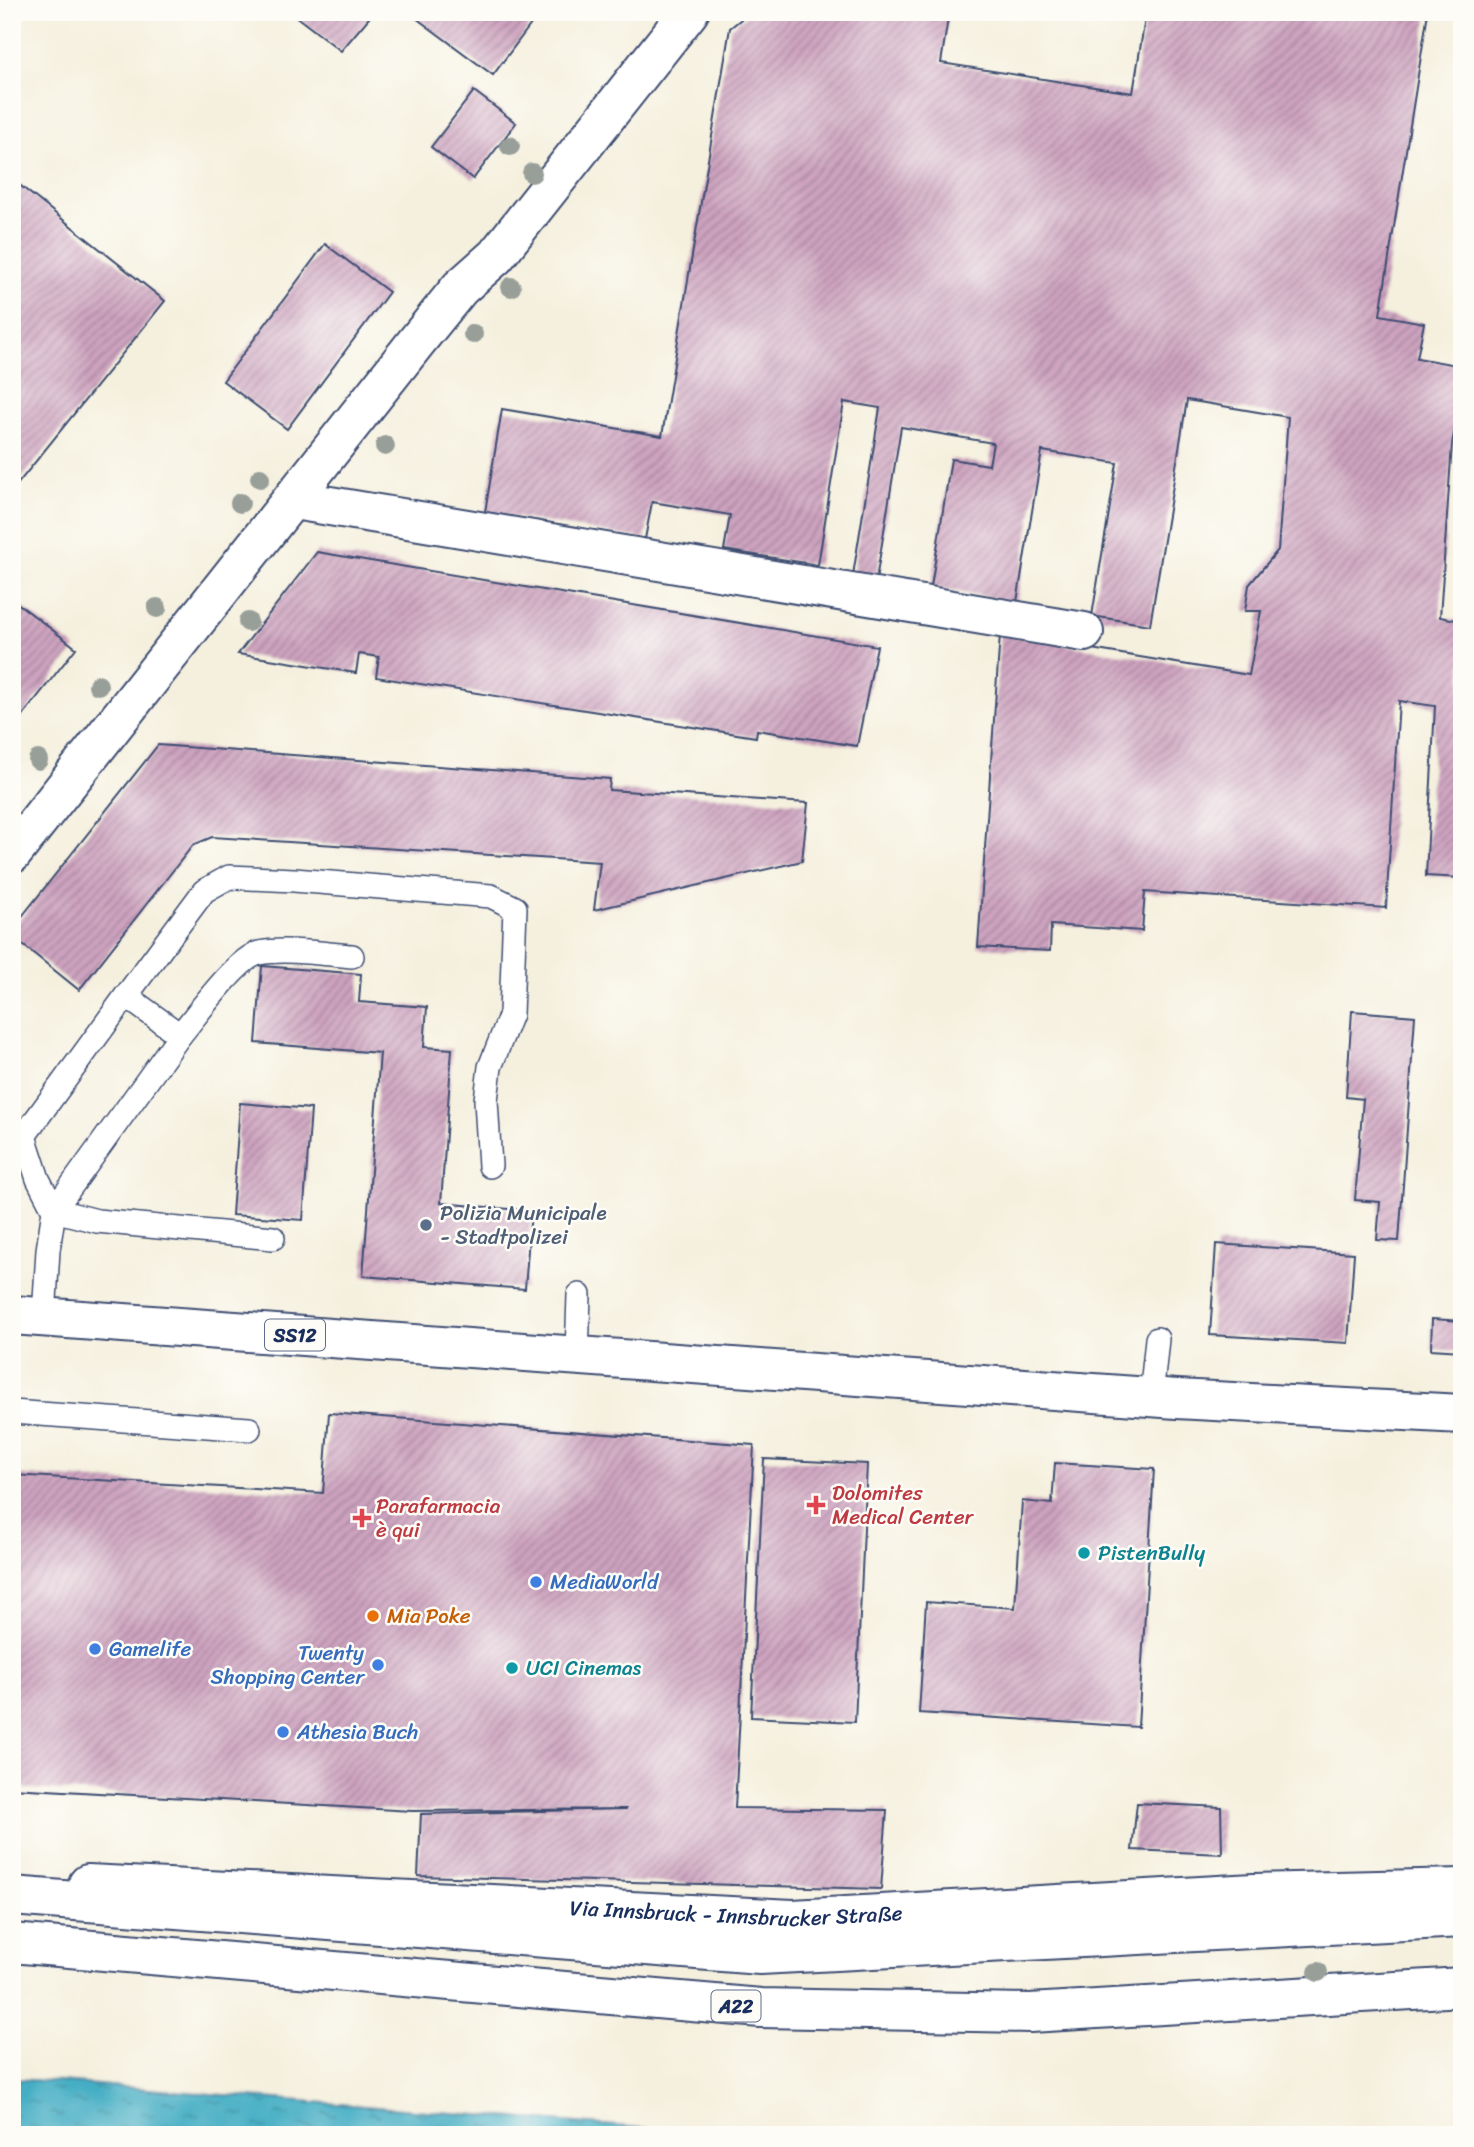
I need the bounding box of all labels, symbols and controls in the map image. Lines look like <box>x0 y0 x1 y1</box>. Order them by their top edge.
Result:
place label: Polizia Municipale - Stadtpolizei <box>440 1194 607 1256</box>
marker: Polizia Municipale - Stadtpolizei <box>418 1217 434 1233</box>
road number: SS12 <box>265 1320 325 1350</box>
place label: Dolomites Medical Center <box>832 1474 974 1536</box>
place label: Parafarmacia è qui <box>376 1487 501 1549</box>
marker: Dolomites Medical Center <box>806 1495 826 1515</box>
marker: Parafarmacia è qui <box>354 1510 370 1526</box>
place label: PistenBully <box>1098 1534 1205 1572</box>
marker: PistenBully <box>1076 1545 1092 1561</box>
place label: MediaWorld <box>550 1563 660 1601</box>
marker: MediaWorld <box>528 1574 544 1590</box>
place label: Mia Poke <box>387 1597 471 1635</box>
marker: Mia Poke <box>365 1608 381 1624</box>
place label: Gamelife <box>109 1630 191 1668</box>
place label: Twenty Shopping Center <box>211 1634 365 1696</box>
marker: Gamelife <box>87 1641 103 1657</box>
place label: UCI Cinemas <box>526 1649 642 1687</box>
marker: Twenty Shopping Center <box>370 1657 386 1673</box>
marker: UCI Cinemas <box>504 1660 520 1676</box>
place label: Athesia Buch <box>296 1713 418 1751</box>
marker: Athesia Buch <box>275 1724 291 1740</box>
street label: Via Innsbruck - Innsbrucker Straße <box>569 1889 904 1938</box>
road number: A22 <box>712 1990 760 2022</box>

